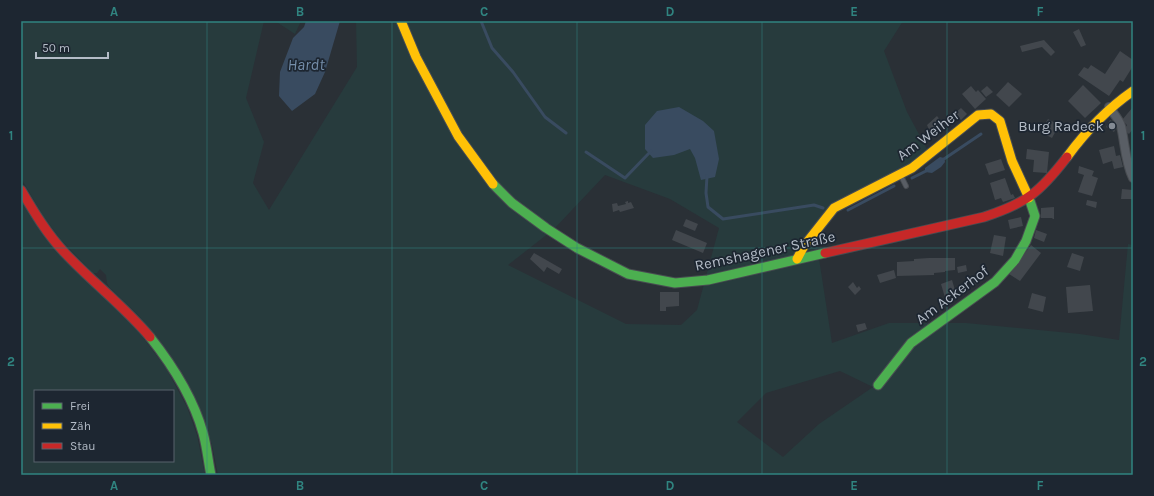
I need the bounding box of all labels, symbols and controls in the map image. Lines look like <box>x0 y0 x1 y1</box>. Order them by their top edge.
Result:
text: A <box>110 4 118 19</box>
text: B <box>296 4 304 19</box>
text: C <box>480 4 488 19</box>
text: D <box>666 4 675 19</box>
text: E <box>850 4 858 19</box>
text: F <box>1036 4 1044 19</box>
scale bar <box>36 34 108 60</box>
text: 50 m <box>42 41 70 55</box>
water label: Hardt <box>287 55 325 74</box>
street label: Am Weiher <box>893 105 963 164</box>
place label: Burg Radeck <box>1018 117 1104 135</box>
marker: Burg Radeck <box>1107 121 1117 131</box>
text: 1 <box>9 128 13 143</box>
text: 1 <box>1141 128 1145 143</box>
street label: Remshagener Straße <box>693 227 837 275</box>
street label: Am Ackerhof <box>912 261 993 328</box>
text: 2 <box>7 354 15 369</box>
text: 2 <box>1139 354 1147 369</box>
legend <box>34 390 174 462</box>
text: Frei <box>70 399 90 413</box>
text: Zäh <box>70 419 91 433</box>
text: Stau <box>70 439 96 453</box>
text: A <box>110 478 118 493</box>
text: B <box>296 478 304 493</box>
text: C <box>480 478 488 493</box>
text: D <box>666 478 675 493</box>
text: E <box>850 478 858 493</box>
text: F <box>1036 478 1044 493</box>

